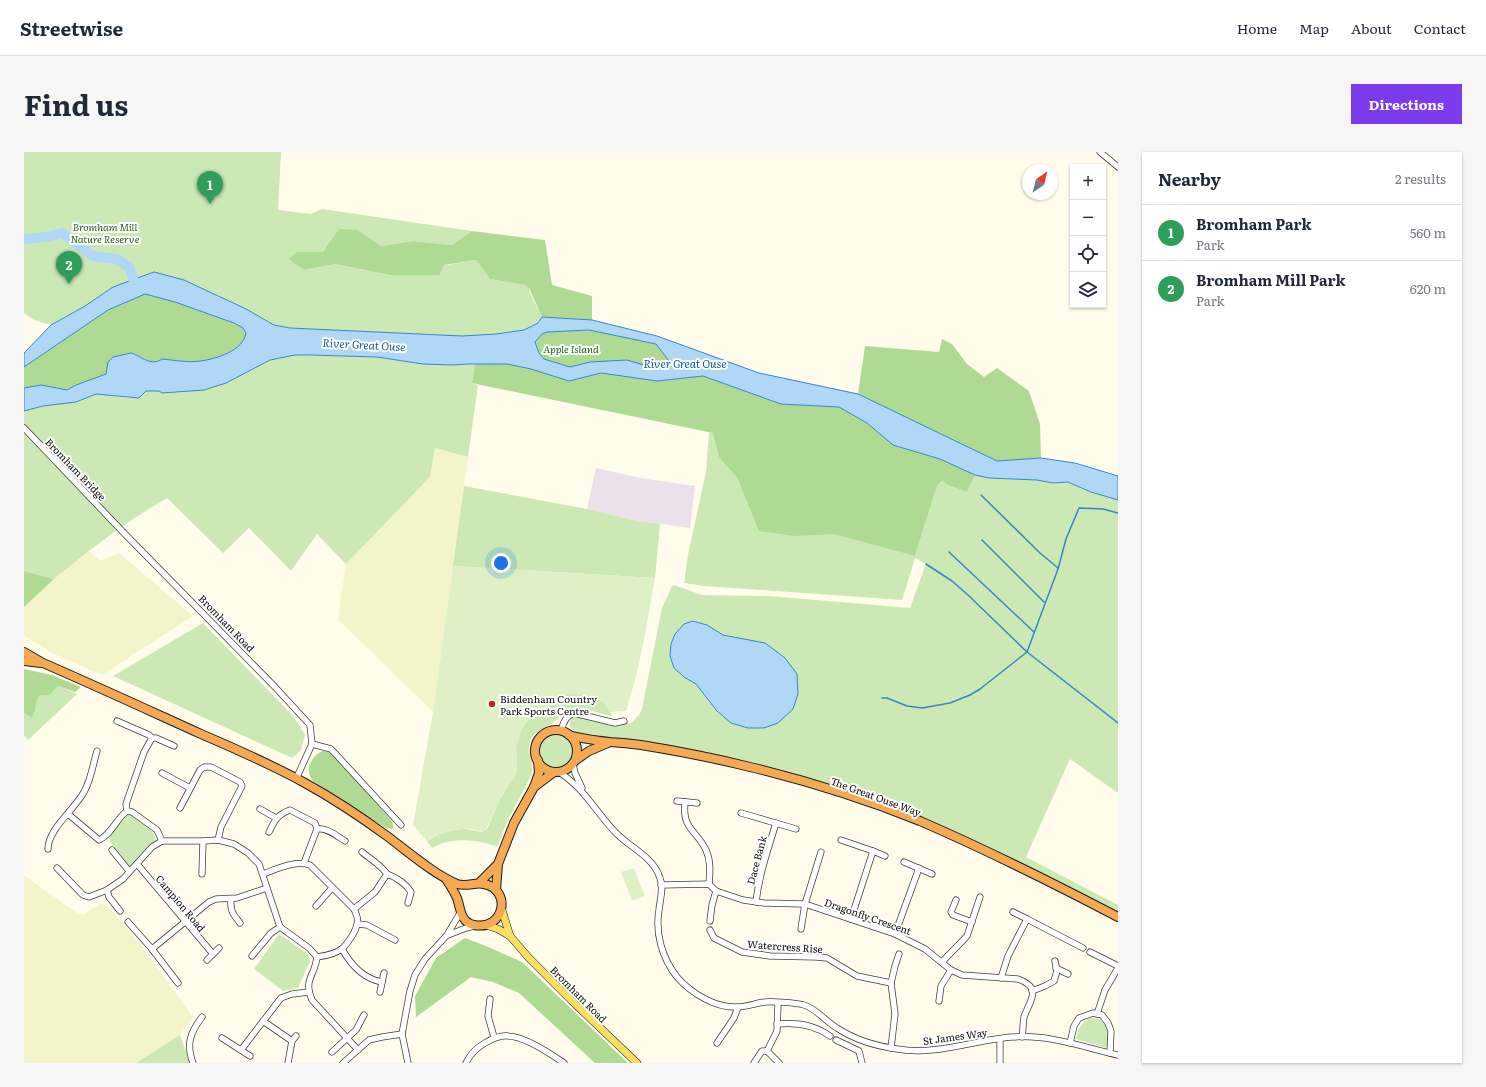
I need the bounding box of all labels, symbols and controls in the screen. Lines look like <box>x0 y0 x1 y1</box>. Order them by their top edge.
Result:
text: Streetwise <box>20 14 123 42</box>
text: Home <box>1237 18 1277 38</box>
text: Map <box>1299 18 1329 38</box>
text: About <box>1351 18 1392 38</box>
text: Contact <box>1414 18 1466 38</box>
text: Find us <box>24 83 128 125</box>
button: Directions <box>1351 84 1462 124</box>
north arrow <box>1022 164 1058 200</box>
map controls <box>1070 164 1106 308</box>
button: + <box>1070 164 1106 200</box>
text: Nearby <box>1158 166 1221 191</box>
text: 2 results <box>1395 169 1446 188</box>
pin: 1 <box>197 171 223 204</box>
button: − <box>1070 200 1106 236</box>
text: Bromham Park <box>1196 212 1311 235</box>
park label: Bromham Mill Nature Reserve <box>70 219 140 246</box>
text: 1 <box>1168 223 1174 242</box>
text: 560 m <box>1410 223 1446 242</box>
text: Park <box>1196 235 1225 254</box>
button: locate <box>1070 236 1106 272</box>
pin: 2 <box>56 251 82 284</box>
text: Bromham Mill Park <box>1196 268 1346 291</box>
button: layers <box>1070 272 1106 308</box>
text: 2 <box>1168 279 1174 298</box>
text: 620 m <box>1410 279 1446 298</box>
text: Park <box>1196 291 1225 310</box>
water label: River Great Ouse <box>322 334 406 354</box>
park label: Apple Island <box>543 341 599 356</box>
water label: River Great Ouse <box>643 355 727 371</box>
street label: Bromham Bridge <box>42 434 110 504</box>
your location <box>491 553 511 573</box>
street label: Bromham Road <box>196 591 258 655</box>
place label: Biddenham Country Park Sports Centre <box>500 691 597 718</box>
marker: Biddenham Country Park Sports Centre <box>487 699 497 709</box>
street label: The Great Ouse Way <box>829 773 923 819</box>
street label: Dace Bank <box>742 833 770 886</box>
street label: Campion Road <box>153 871 209 935</box>
street label: Dragonfly Crescent <box>822 894 914 938</box>
street label: Watercress Rise <box>747 936 823 956</box>
street label: Bromham Road <box>547 962 611 1026</box>
street label: St James Way <box>922 1024 988 1048</box>

